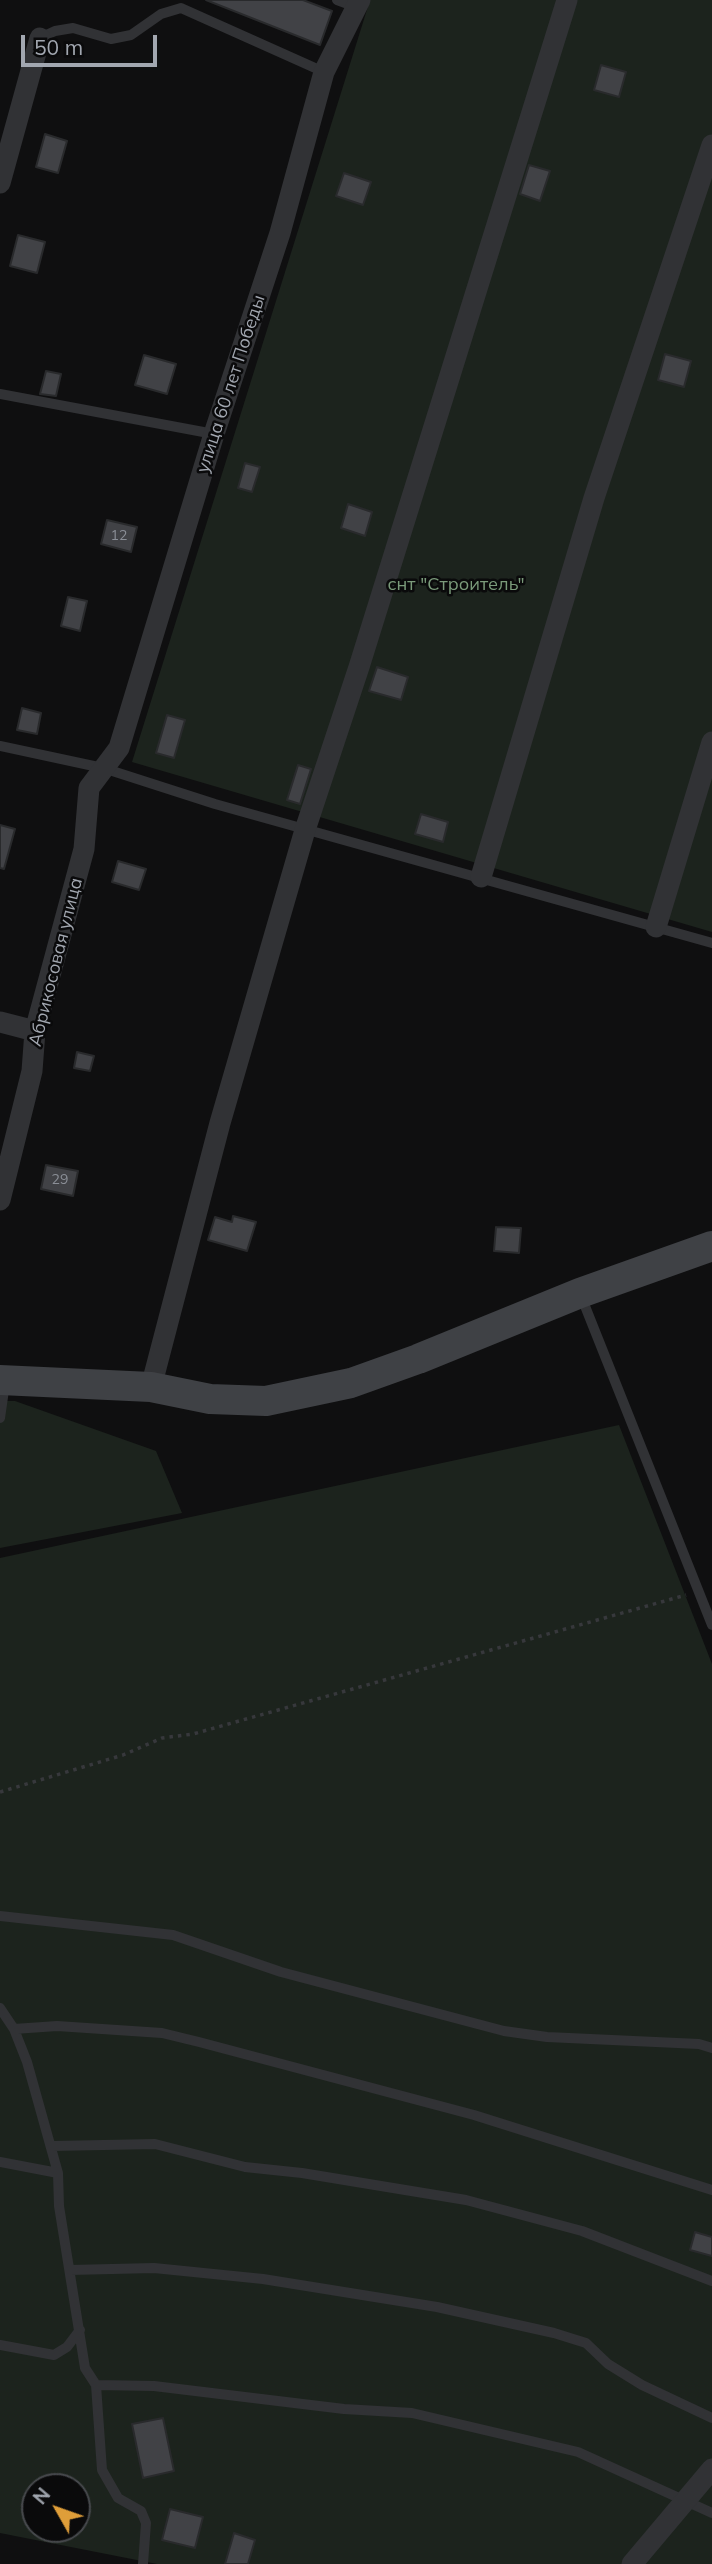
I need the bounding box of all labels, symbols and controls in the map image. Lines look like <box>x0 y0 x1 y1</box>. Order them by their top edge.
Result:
scale bar <box>24 21 161 65</box>
text: 50 m <box>34 34 83 60</box>
street label: улица 60 лет Победы <box>192 292 270 476</box>
house number: 12 <box>111 528 127 544</box>
park label: снт "Строитель" <box>387 574 525 596</box>
street label: Абрикосовая улица <box>25 876 87 1048</box>
house number: 29 <box>52 1172 68 1188</box>
north arrow <box>21 2473 91 2543</box>
text: N <box>28 2483 55 2509</box>

